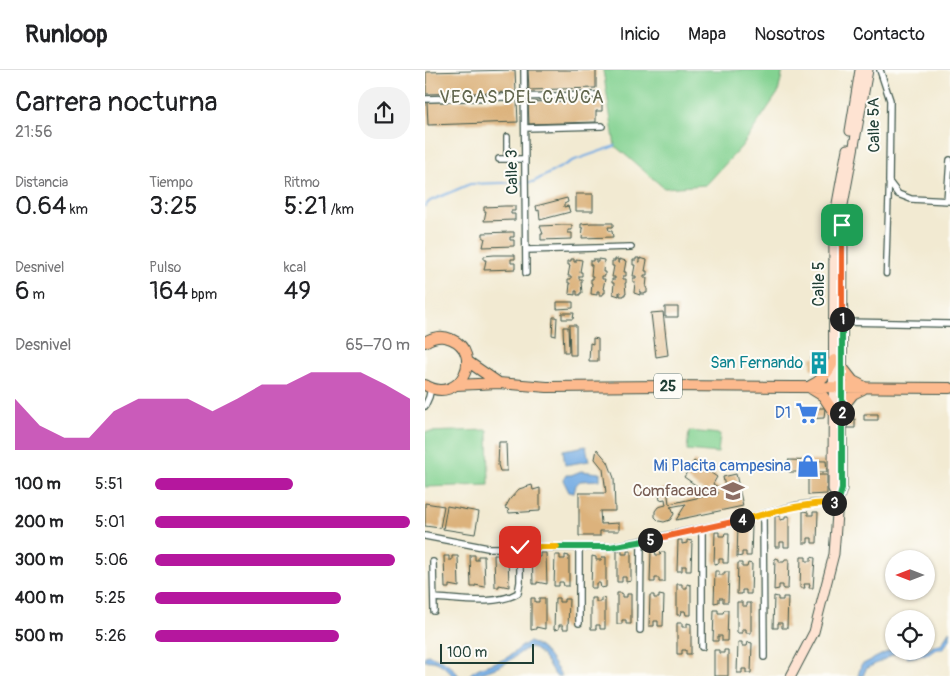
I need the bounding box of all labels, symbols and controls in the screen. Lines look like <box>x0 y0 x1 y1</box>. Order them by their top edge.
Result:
text: Runloop <box>25 20 108 49</box>
text: Inicio <box>619 23 660 46</box>
text: Mapa <box>688 23 726 46</box>
text: Nosotros <box>754 23 825 46</box>
text: Contacto <box>853 23 925 46</box>
text: Carrera nocturna <box>15 85 218 120</box>
district label: VEGAS DEL CAUCA <box>439 86 605 109</box>
button: share <box>358 87 410 139</box>
street label: Calle 5A <box>864 97 884 153</box>
text: 21:56 <box>15 122 52 142</box>
street label: Calle 3 <box>502 149 522 195</box>
text: Distancia <box>15 174 68 191</box>
text: Tiempo <box>149 174 193 191</box>
text: Ritmo <box>284 174 320 191</box>
text: 0.64 <box>15 191 67 222</box>
text: 3:25 <box>149 191 197 222</box>
text: 5:21 <box>284 191 328 222</box>
text: km <box>67 201 88 218</box>
text: /km <box>328 201 354 218</box>
pin <box>821 204 863 246</box>
icon: arrive <box>828 211 856 239</box>
text: Desnivel <box>15 259 64 276</box>
text: Pulso <box>149 259 181 276</box>
text: kcal <box>284 259 306 276</box>
street label: Calle 5 <box>809 262 829 306</box>
text: 6 <box>15 276 30 307</box>
text: 164 <box>149 276 188 307</box>
text: 49 <box>284 276 311 307</box>
text: m <box>30 286 45 303</box>
text: bpm <box>188 286 217 303</box>
pin: 1 <box>829 306 855 332</box>
text: 1 <box>840 311 845 328</box>
text: Desnivel <box>15 335 71 355</box>
text: 65–70 m <box>346 335 410 355</box>
building icon: San Fernando <box>806 350 832 376</box>
place label: San Fernando <box>710 353 803 373</box>
road number: 25 <box>654 374 682 398</box>
supermarket icon: D1 <box>794 400 820 426</box>
pin: 2 <box>829 400 855 426</box>
place label: D1 <box>775 403 791 423</box>
text: 2 <box>839 405 846 422</box>
shop icon: Mi Placita campesina <box>795 453 821 479</box>
place label: Mi Placita campesina <box>653 456 791 476</box>
text: 100 m <box>15 474 61 494</box>
text: 5:51 <box>95 474 123 494</box>
school or university icon: Comfacauca <box>720 478 746 504</box>
place label: Comfacauca <box>633 481 717 501</box>
pin: 3 <box>821 490 847 516</box>
text: 3 <box>831 495 838 512</box>
pin: 4 <box>729 508 755 532</box>
text: 200 m <box>15 512 63 532</box>
text: 5:01 <box>95 512 125 532</box>
text: 4 <box>738 512 747 529</box>
pin <box>499 526 541 568</box>
pin: 5 <box>637 528 663 552</box>
text: 5 <box>647 532 654 549</box>
icon: check <box>506 533 534 561</box>
text: 300 m <box>15 550 63 570</box>
text: 5:06 <box>95 550 128 570</box>
north arrow <box>885 550 935 600</box>
map controls <box>885 550 935 660</box>
text: 400 m <box>15 588 64 608</box>
text: 5:25 <box>95 588 126 608</box>
button: locate <box>885 610 935 660</box>
text: 500 m <box>15 626 63 646</box>
text: 5:26 <box>95 626 126 646</box>
scale bar <box>440 641 534 664</box>
text: 100 m <box>447 644 487 661</box>

